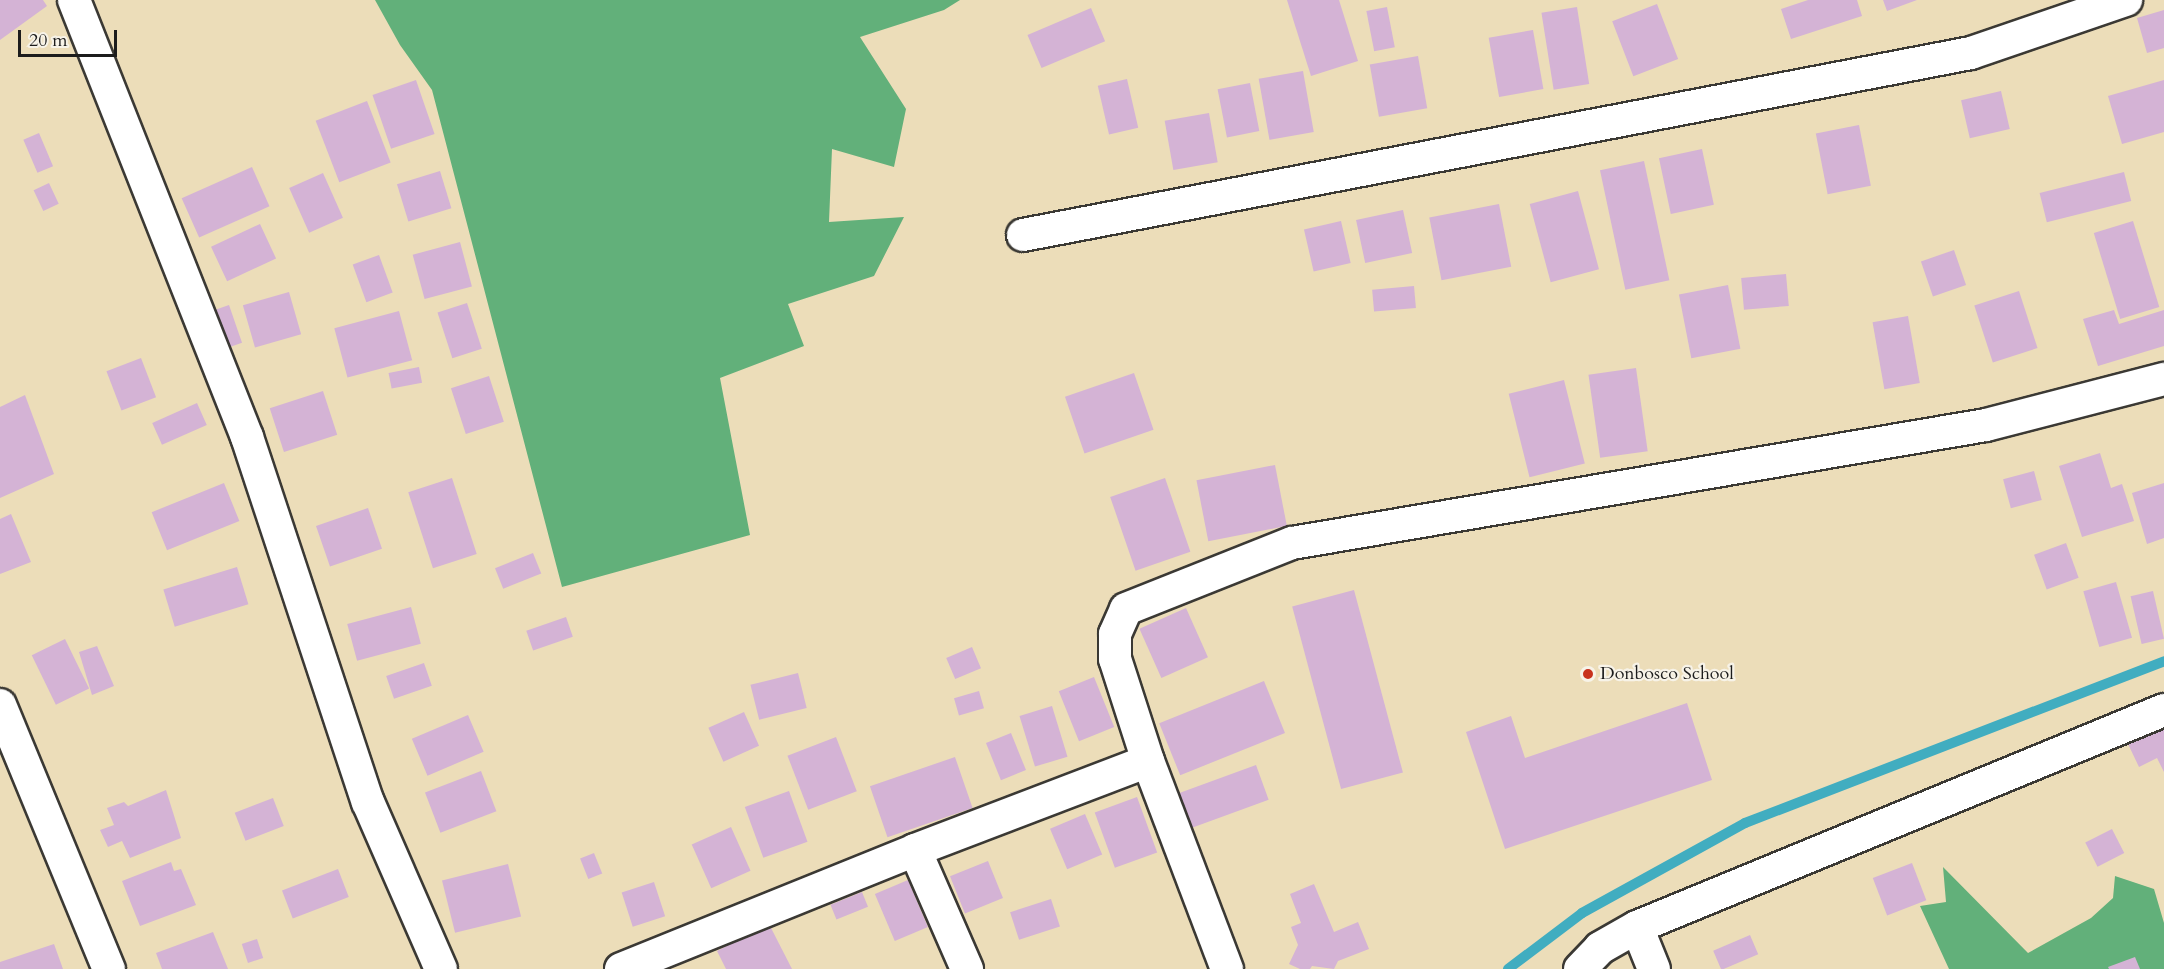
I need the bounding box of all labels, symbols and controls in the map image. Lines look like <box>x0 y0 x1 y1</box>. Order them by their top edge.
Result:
scale bar <box>21 18 120 56</box>
text: 20 m <box>29 28 68 53</box>
place label: Donbosco School <box>1600 663 1734 685</box>
marker: Donbosco School <box>1581 667 1595 681</box>

